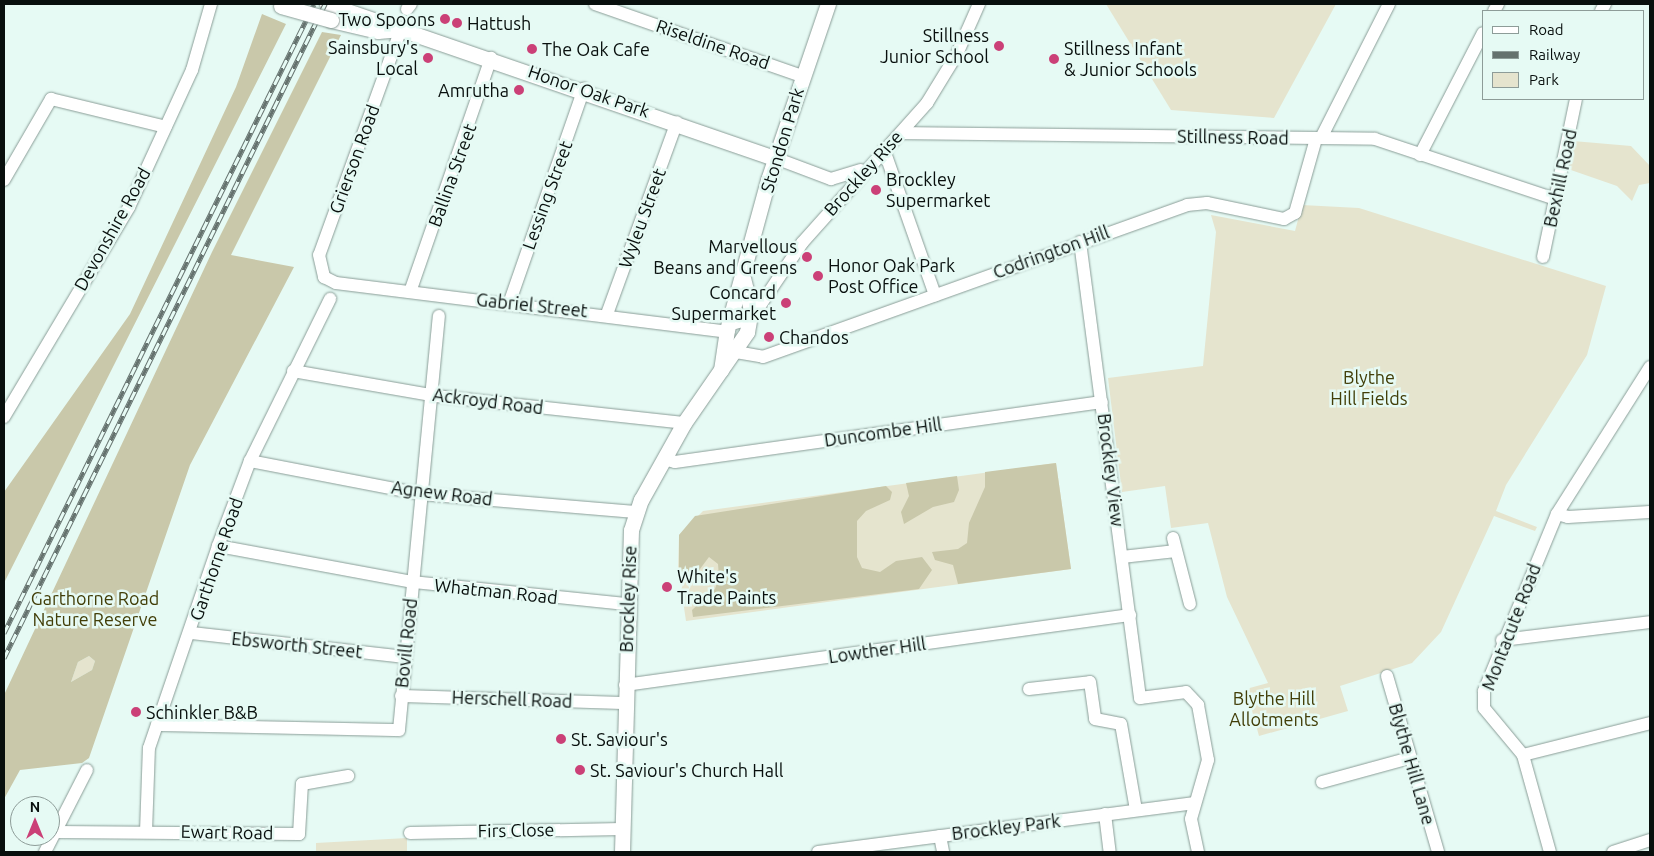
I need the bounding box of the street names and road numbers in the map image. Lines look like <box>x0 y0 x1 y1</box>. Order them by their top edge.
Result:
street label: Riseldine Road <box>653 14 773 74</box>
street label: Honor Oak Park <box>525 60 653 122</box>
street label: Stondon Park <box>756 85 808 195</box>
street label: Grierson Road <box>324 102 384 216</box>
street label: Ballina Street <box>423 120 481 230</box>
street label: Stillness Road <box>1177 125 1289 149</box>
street label: Brockley Rise <box>819 126 907 220</box>
street label: Bexhill Road <box>1539 127 1581 229</box>
street label: Lessing Street <box>517 138 577 252</box>
street label: Devonshire Road <box>69 164 155 294</box>
street label: Wyleu Street <box>614 165 670 271</box>
street label: Codrington Hill <box>990 221 1112 283</box>
street label: Gabriel Street <box>475 288 589 322</box>
street label: Ackroyd Road <box>431 384 545 418</box>
street label: Brockley View <box>1093 412 1129 528</box>
street label: Duncombe Hill <box>823 413 943 451</box>
street label: Agnew Road <box>390 476 494 510</box>
street label: Garthorne Road <box>185 495 247 623</box>
street label: Brockley Rise <box>615 545 641 653</box>
street label: Montacute Road <box>1477 561 1545 693</box>
street label: Whatman Road <box>433 574 559 608</box>
street label: Bovill Road <box>391 597 421 689</box>
street label: Ebsworth Street <box>230 627 364 663</box>
street label: Lowther Hill <box>827 632 927 668</box>
street label: Herschell Road <box>451 686 573 712</box>
street label: Blythe Hill Lane <box>1384 701 1440 827</box>
street label: Brockley Park <box>950 810 1062 844</box>
street label: Firs Close <box>478 819 554 841</box>
street label: Ewart Road <box>181 820 273 844</box>

